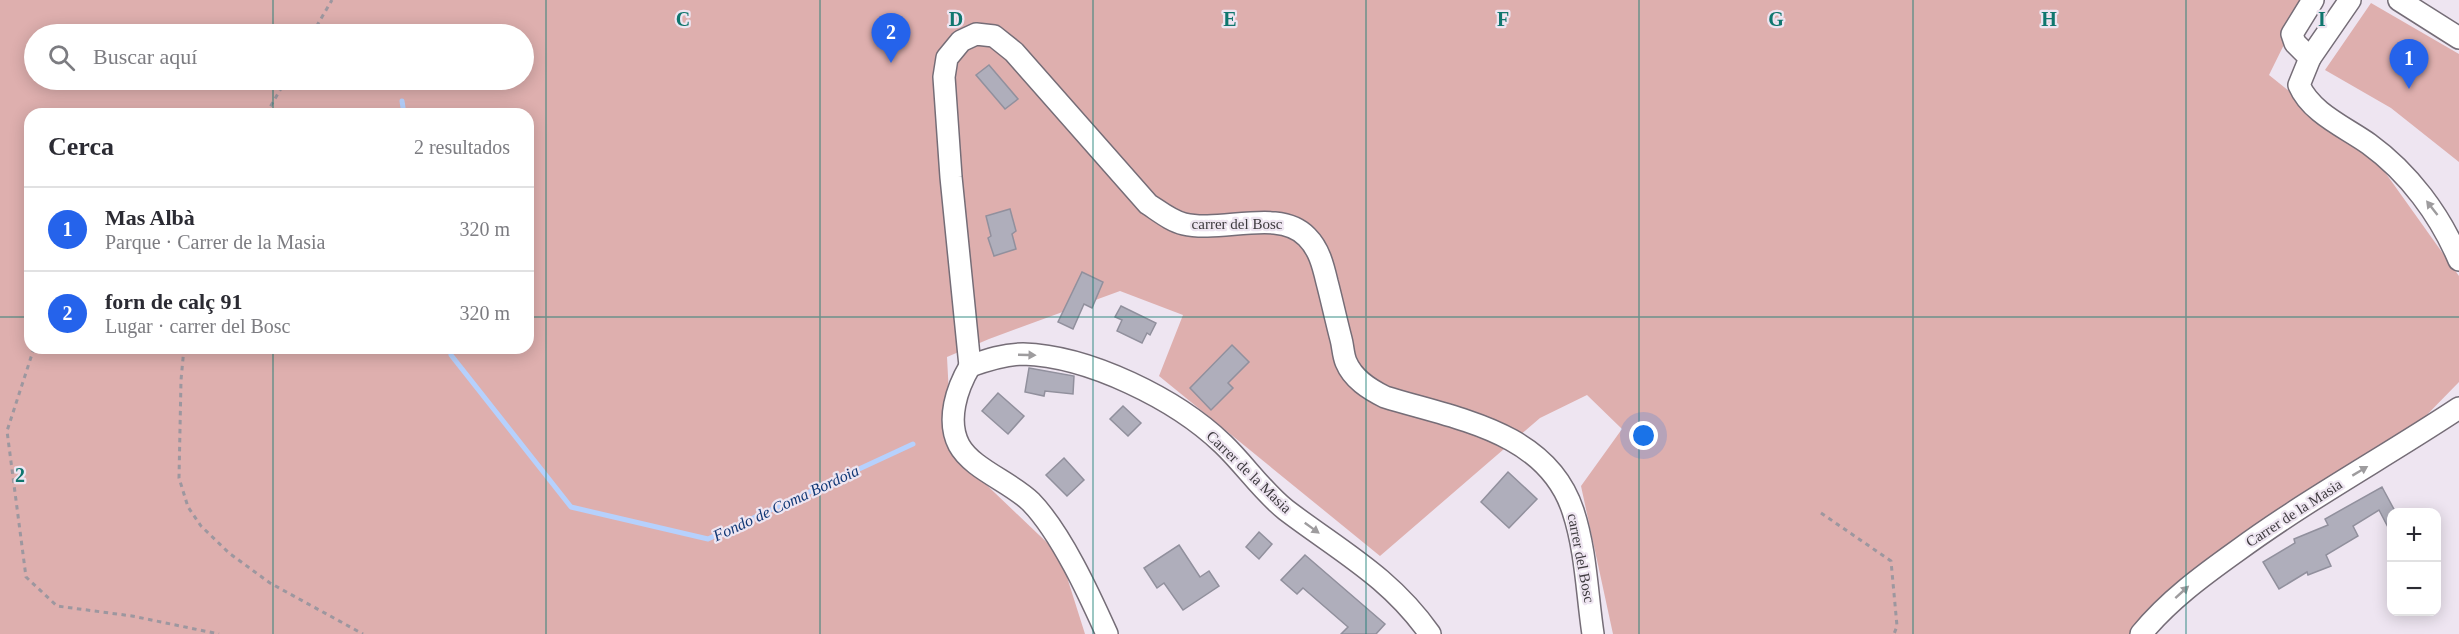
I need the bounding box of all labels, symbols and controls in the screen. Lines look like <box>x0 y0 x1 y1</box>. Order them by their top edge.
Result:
text: C <box>676 8 690 30</box>
text: D <box>949 8 963 30</box>
text: E <box>1223 8 1237 30</box>
text: F <box>1497 8 1509 30</box>
text: G <box>1768 8 1784 30</box>
text: H <box>2041 8 2057 30</box>
text: I <box>2318 8 2326 30</box>
pin: 2 <box>872 14 910 63</box>
search box <box>24 24 534 90</box>
pin: 1 <box>2390 40 2428 89</box>
icon: search <box>45 41 78 74</box>
text: Buscar aquí <box>93 44 197 69</box>
text: Cerca <box>48 132 114 161</box>
text: 2 resultados <box>414 136 510 158</box>
one-way arrow <box>2426 201 2438 216</box>
text: Mas Albà <box>105 205 195 230</box>
street label: carrer del Bosc <box>1192 216 1283 232</box>
text: 1 <box>63 218 73 240</box>
text: 320 m <box>459 218 510 240</box>
text: Parque · Carrer de la Masia <box>105 231 325 253</box>
text: forn de calç 91 <box>105 289 242 314</box>
text: 2 <box>63 302 73 324</box>
text: 320 m <box>459 302 510 324</box>
text: Lugar · carrer del Bosc <box>105 315 290 337</box>
one-way arrow <box>1017 350 1036 359</box>
your location <box>1629 421 1658 450</box>
street label: Carrer de la Masia <box>1203 428 1295 517</box>
water label: Fondo de Coma Bordoia <box>709 462 862 545</box>
text: 2 <box>15 464 25 486</box>
one-way arrow <box>2352 465 2368 476</box>
street label: Carrer de la Masia <box>2243 476 2345 550</box>
map controls <box>2387 508 2441 616</box>
button: + <box>2387 508 2441 562</box>
street label: carrer del Bosc <box>1564 512 1598 604</box>
one-way arrow <box>1303 522 1319 534</box>
button: − <box>2387 562 2441 616</box>
one-way arrow <box>2174 585 2189 599</box>

